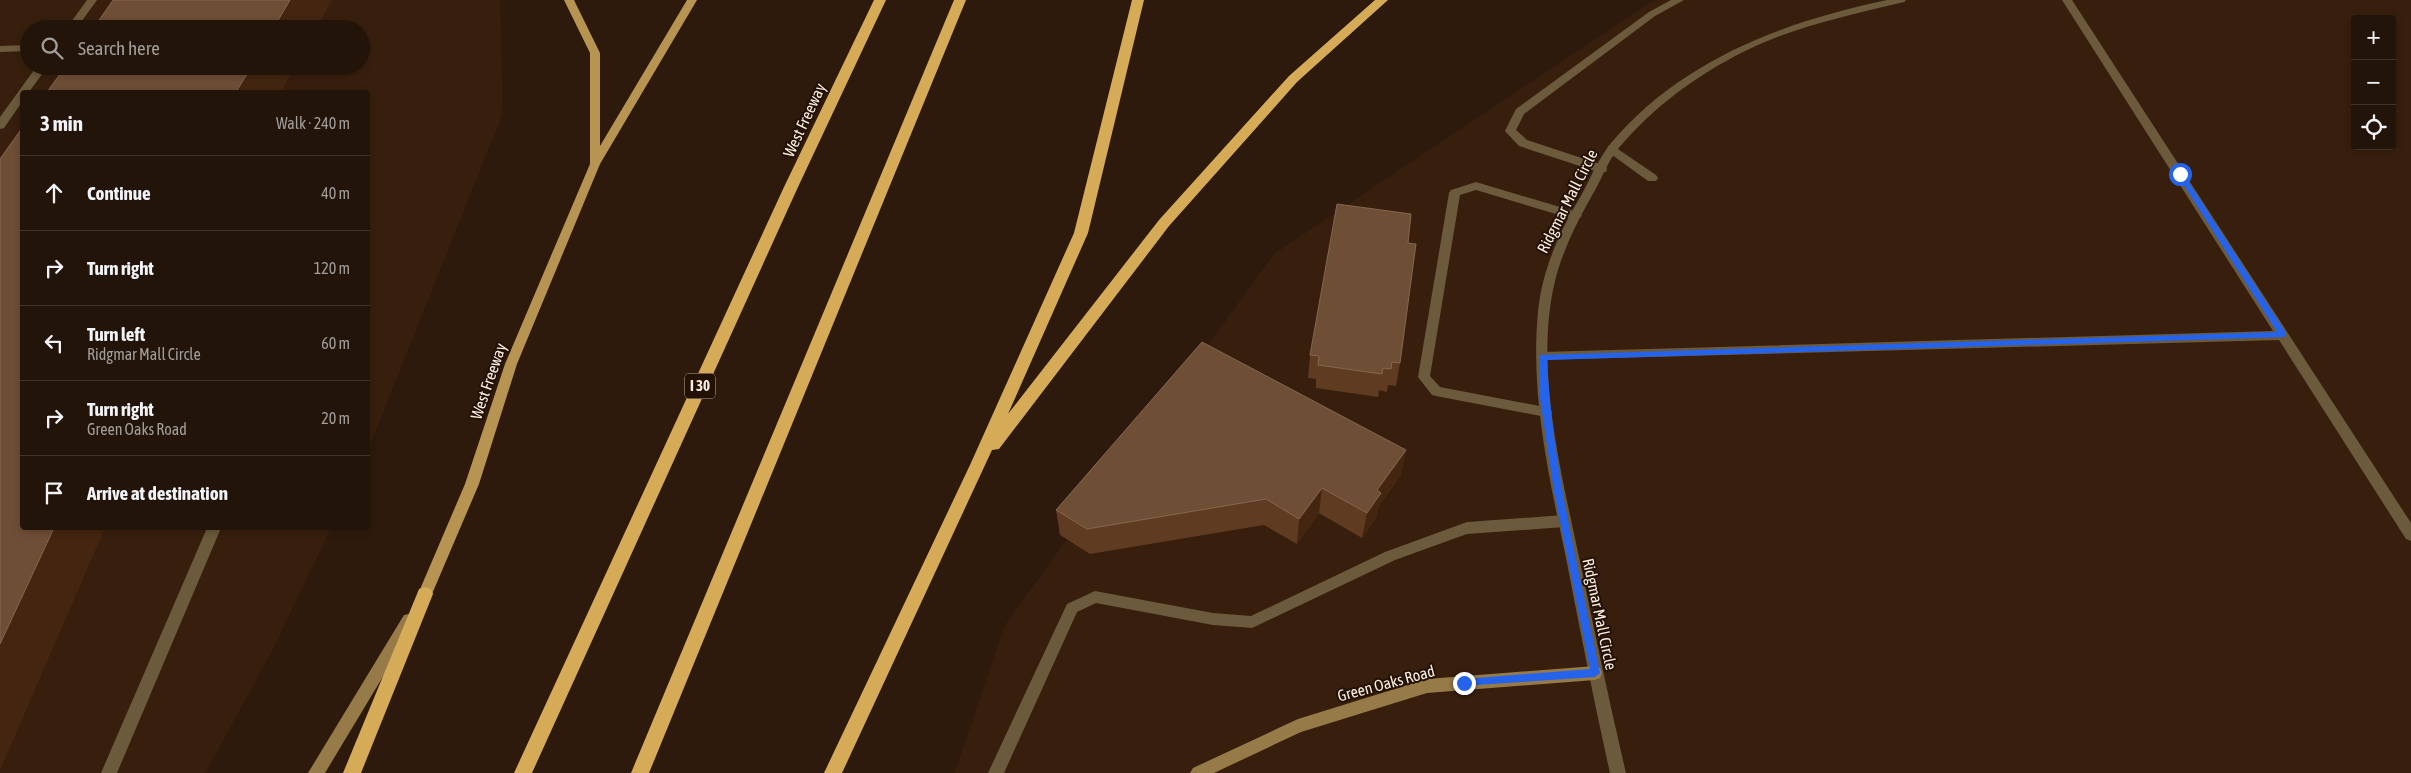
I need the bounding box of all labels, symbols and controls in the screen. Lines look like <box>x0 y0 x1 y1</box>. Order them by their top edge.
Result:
map controls <box>2351 15 2396 150</box>
button: + <box>2351 15 2396 60</box>
search box <box>20 20 370 75</box>
icon: search <box>38 34 66 62</box>
text: Search here <box>78 37 160 59</box>
button: − <box>2351 60 2396 105</box>
street label: West Freeway <box>779 80 830 160</box>
button: locate <box>2351 105 2396 150</box>
text: 3 min <box>40 111 83 135</box>
text: Walk · 240 m <box>276 114 350 132</box>
street label: Ridgmar Mall Circle <box>1533 146 1602 256</box>
route start <box>2169 163 2192 186</box>
icon: ahead <box>40 179 68 207</box>
text: Continue <box>87 182 151 204</box>
text: 40 m <box>321 184 350 202</box>
icon: right <box>40 254 68 282</box>
text: Turn right <box>87 257 154 279</box>
text: 120 m <box>314 259 350 277</box>
text: Turn left <box>87 323 145 345</box>
icon: left <box>40 329 68 357</box>
text: 60 m <box>321 334 350 352</box>
street label: West Freeway <box>467 340 511 422</box>
text: Ridgmar Mall Circle <box>87 345 201 363</box>
road number: I 30 <box>685 374 715 398</box>
text: Turn right <box>87 398 154 420</box>
icon: right <box>40 404 68 432</box>
text: 20 m <box>321 409 350 427</box>
text: Green Oaks Road <box>87 420 187 438</box>
icon: arrive <box>40 479 68 507</box>
text: Arrive at destination <box>87 482 228 504</box>
street label: Ridgmar Mall Circle <box>1578 557 1621 672</box>
street label: Green Oaks Road <box>1335 661 1437 705</box>
route end <box>1453 672 1476 695</box>

